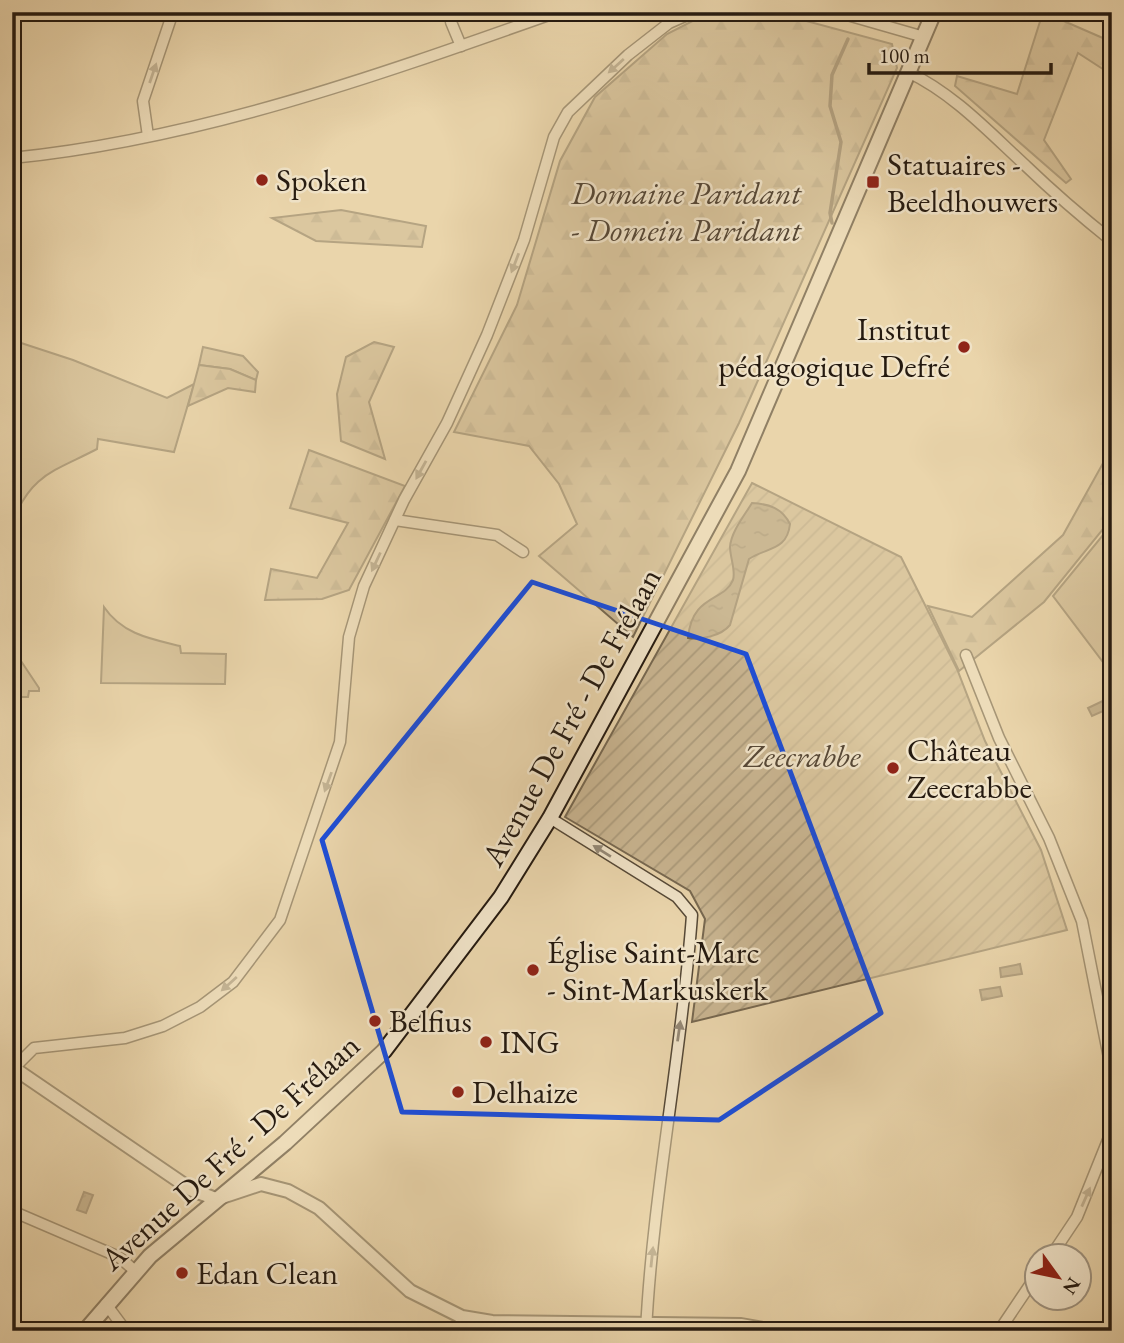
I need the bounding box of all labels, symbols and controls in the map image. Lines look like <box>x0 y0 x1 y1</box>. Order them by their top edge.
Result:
scale bar <box>869 32 1050 76</box>
text: 100 m <box>879 42 930 69</box>
one-way arrow <box>607 58 625 74</box>
one-way arrow <box>148 63 158 84</box>
place label: Statuaires - Beeldhouwers <box>887 143 1058 222</box>
place label: Spoken <box>276 159 367 201</box>
marker: Spoken <box>254 172 270 188</box>
park label: Domaine Paridant - Domein Paridant <box>570 172 803 251</box>
marker: Statuaires - Beeldhouwers <box>865 174 881 190</box>
one-way arrow <box>509 253 520 274</box>
place label: Institut pédagogique Defré <box>718 308 950 387</box>
marker: Institut pédagogique Defré <box>956 339 972 355</box>
one-way arrow <box>415 460 427 480</box>
one-way arrow <box>370 552 381 572</box>
street label: Avenue De Fré - De Frélaan <box>471 560 671 875</box>
place label: Château Zeecrabbe <box>907 729 1032 808</box>
park label: Zeecrabbe <box>742 735 862 777</box>
marker: Château Zeecrabbe <box>885 760 901 776</box>
one-way arrow <box>322 772 333 793</box>
one-way arrow <box>593 844 612 857</box>
place label: Église Saint-Marc - Sint-Markuskerk <box>547 931 769 1010</box>
marker: Église Saint-Marc - Sint-Markuskerk <box>525 962 541 978</box>
one-way arrow <box>221 975 238 991</box>
place label: Belfius <box>389 1000 472 1042</box>
marker: Belfius <box>367 1013 383 1029</box>
one-way arrow <box>674 1020 685 1042</box>
place label: ING <box>500 1021 560 1063</box>
street label: Avenue De Fré - De Frélaan <box>91 1024 369 1280</box>
marker: ING <box>478 1034 494 1050</box>
place label: Delhaize <box>472 1071 578 1113</box>
marker: Delhaize <box>450 1084 466 1100</box>
one-way arrow <box>1080 1187 1092 1207</box>
north arrow <box>1023 1242 1092 1312</box>
one-way arrow <box>647 1245 658 1267</box>
place label: Edan Clean <box>196 1252 338 1294</box>
marker: Edan Clean <box>174 1265 190 1281</box>
text: N <box>1057 1273 1087 1300</box>

